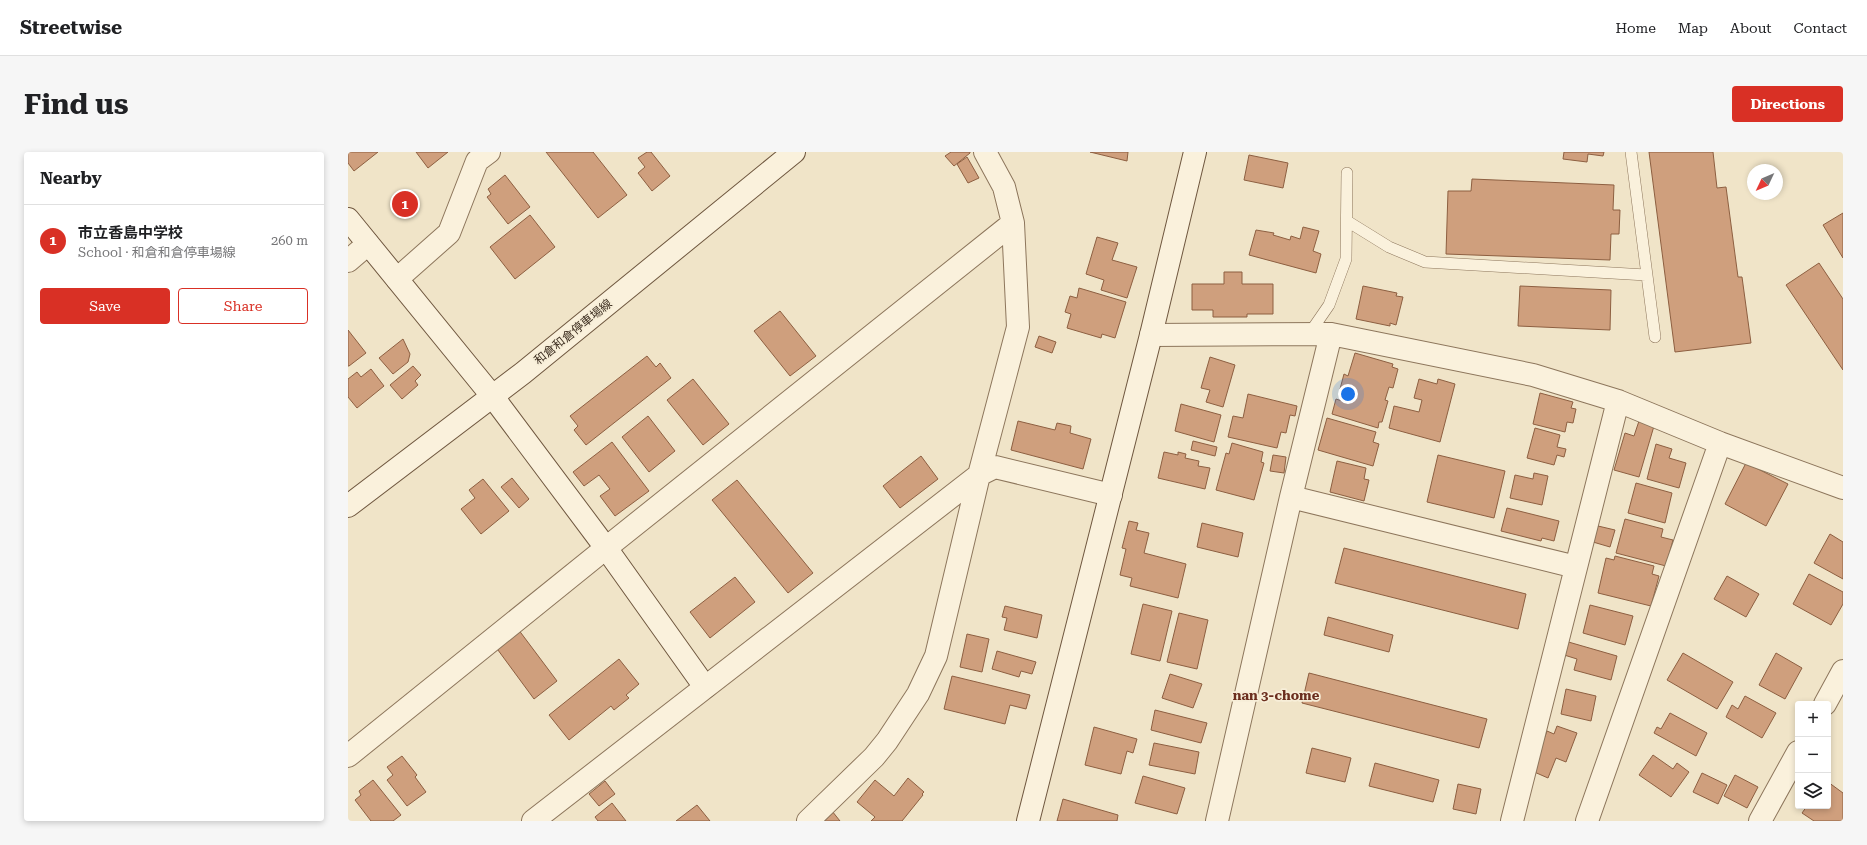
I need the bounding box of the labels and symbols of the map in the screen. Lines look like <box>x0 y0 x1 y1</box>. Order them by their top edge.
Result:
north arrow <box>1747 164 1783 200</box>
pin: 1 <box>392 189 418 219</box>
street label: 和倉和倉停車場線 <box>531 296 615 368</box>
your location <box>1338 384 1358 404</box>
district label: nan 3-chome <box>1233 688 1320 703</box>

